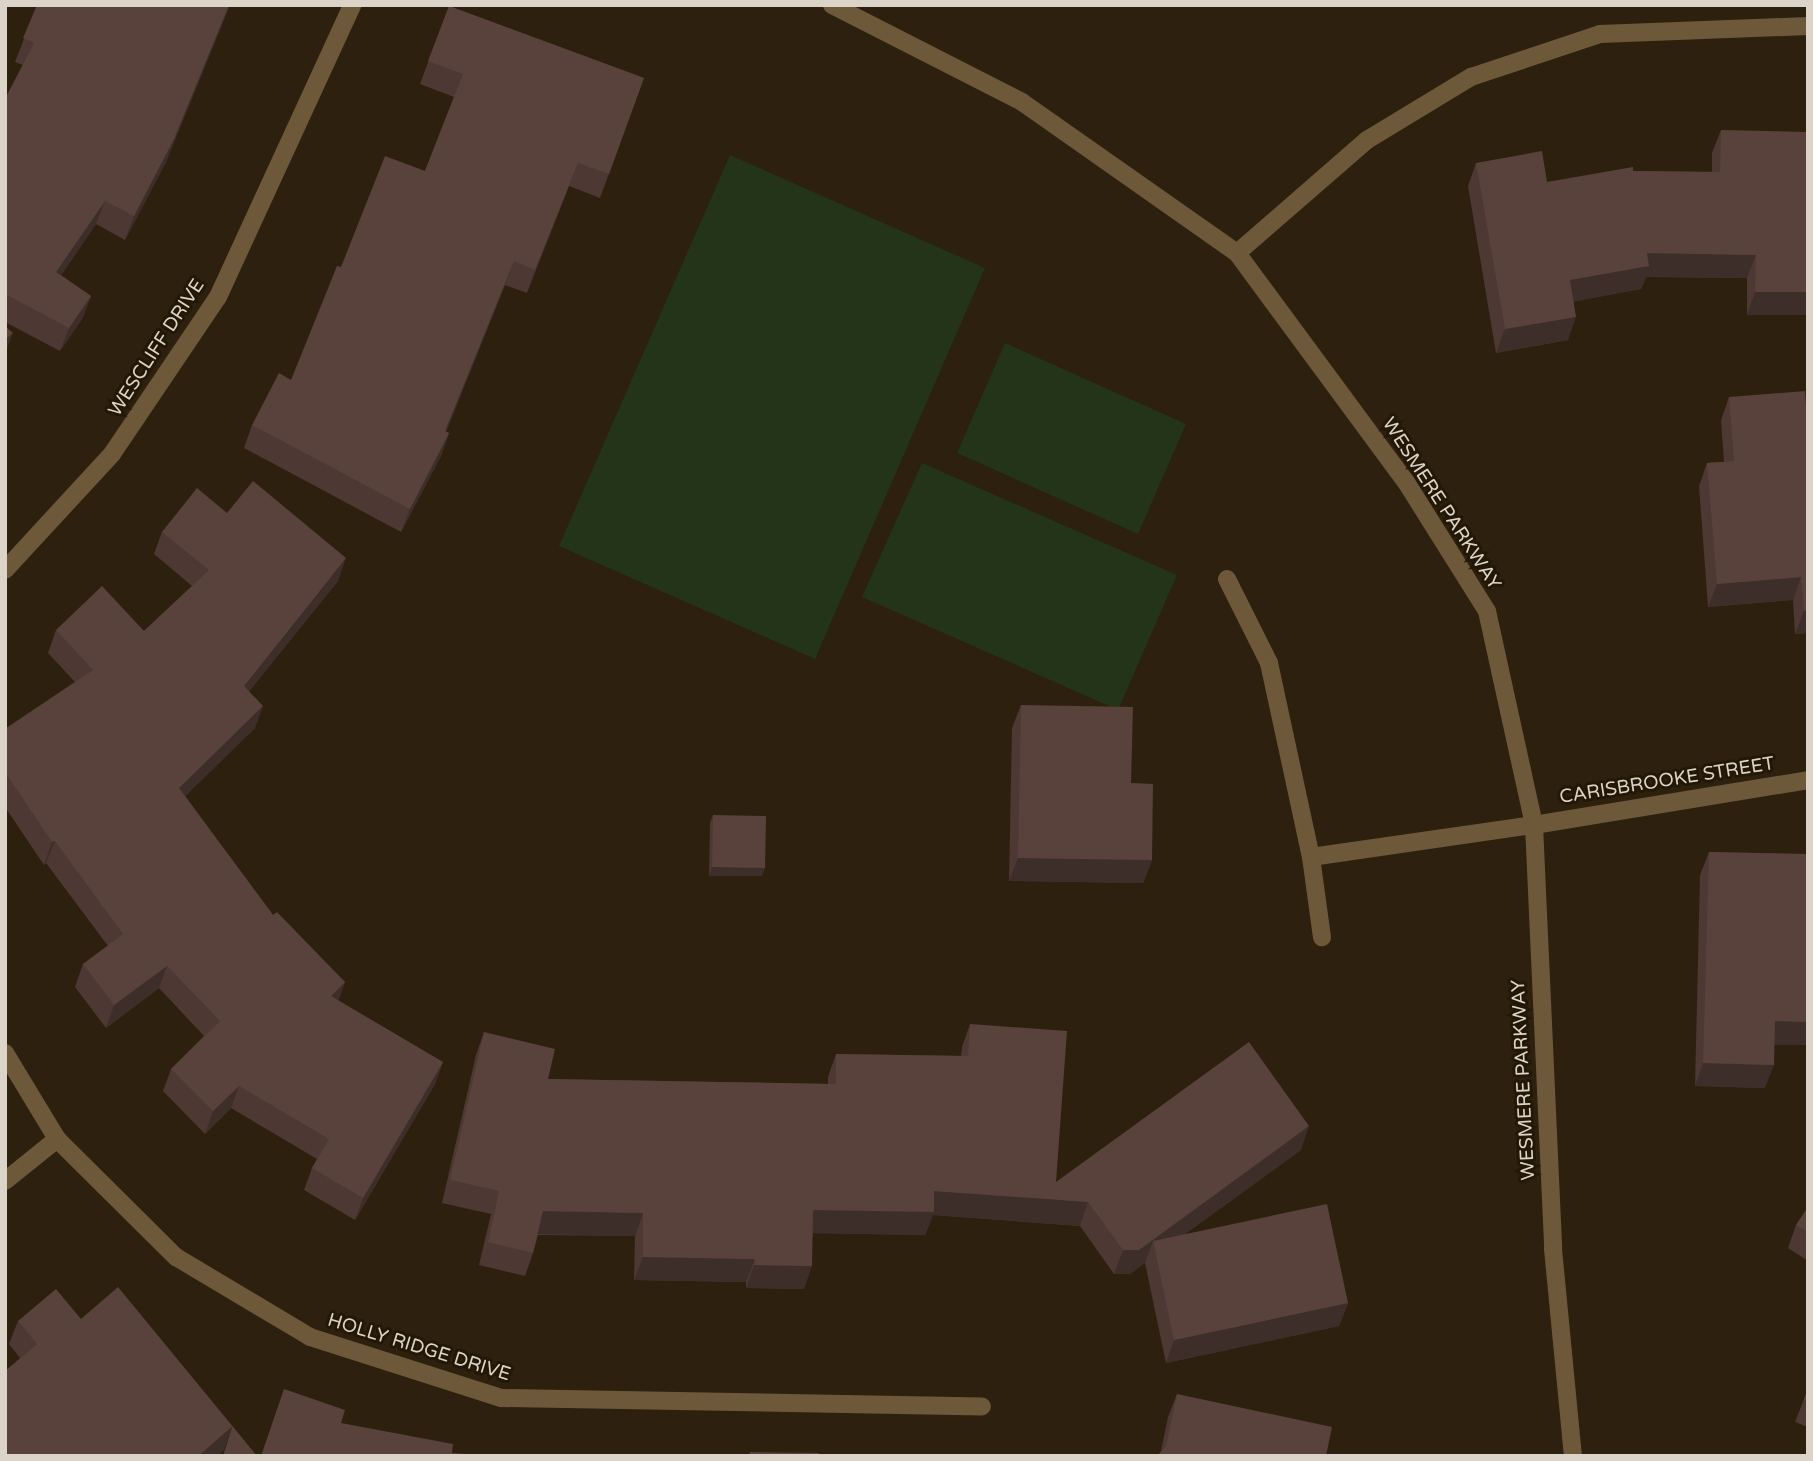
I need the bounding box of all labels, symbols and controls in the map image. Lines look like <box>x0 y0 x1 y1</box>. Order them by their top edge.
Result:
street label: WESCLIFF DRIVE <box>104 275 210 421</box>
street label: WESMERE PARKWAY <box>1377 414 1505 594</box>
street label: CARISBROOKE STREET <box>1558 753 1776 809</box>
street label: WESMERE PARKWAY <box>1507 979 1541 1181</box>
street label: HOLLY RIDGE DRIVE <box>325 1309 513 1387</box>

